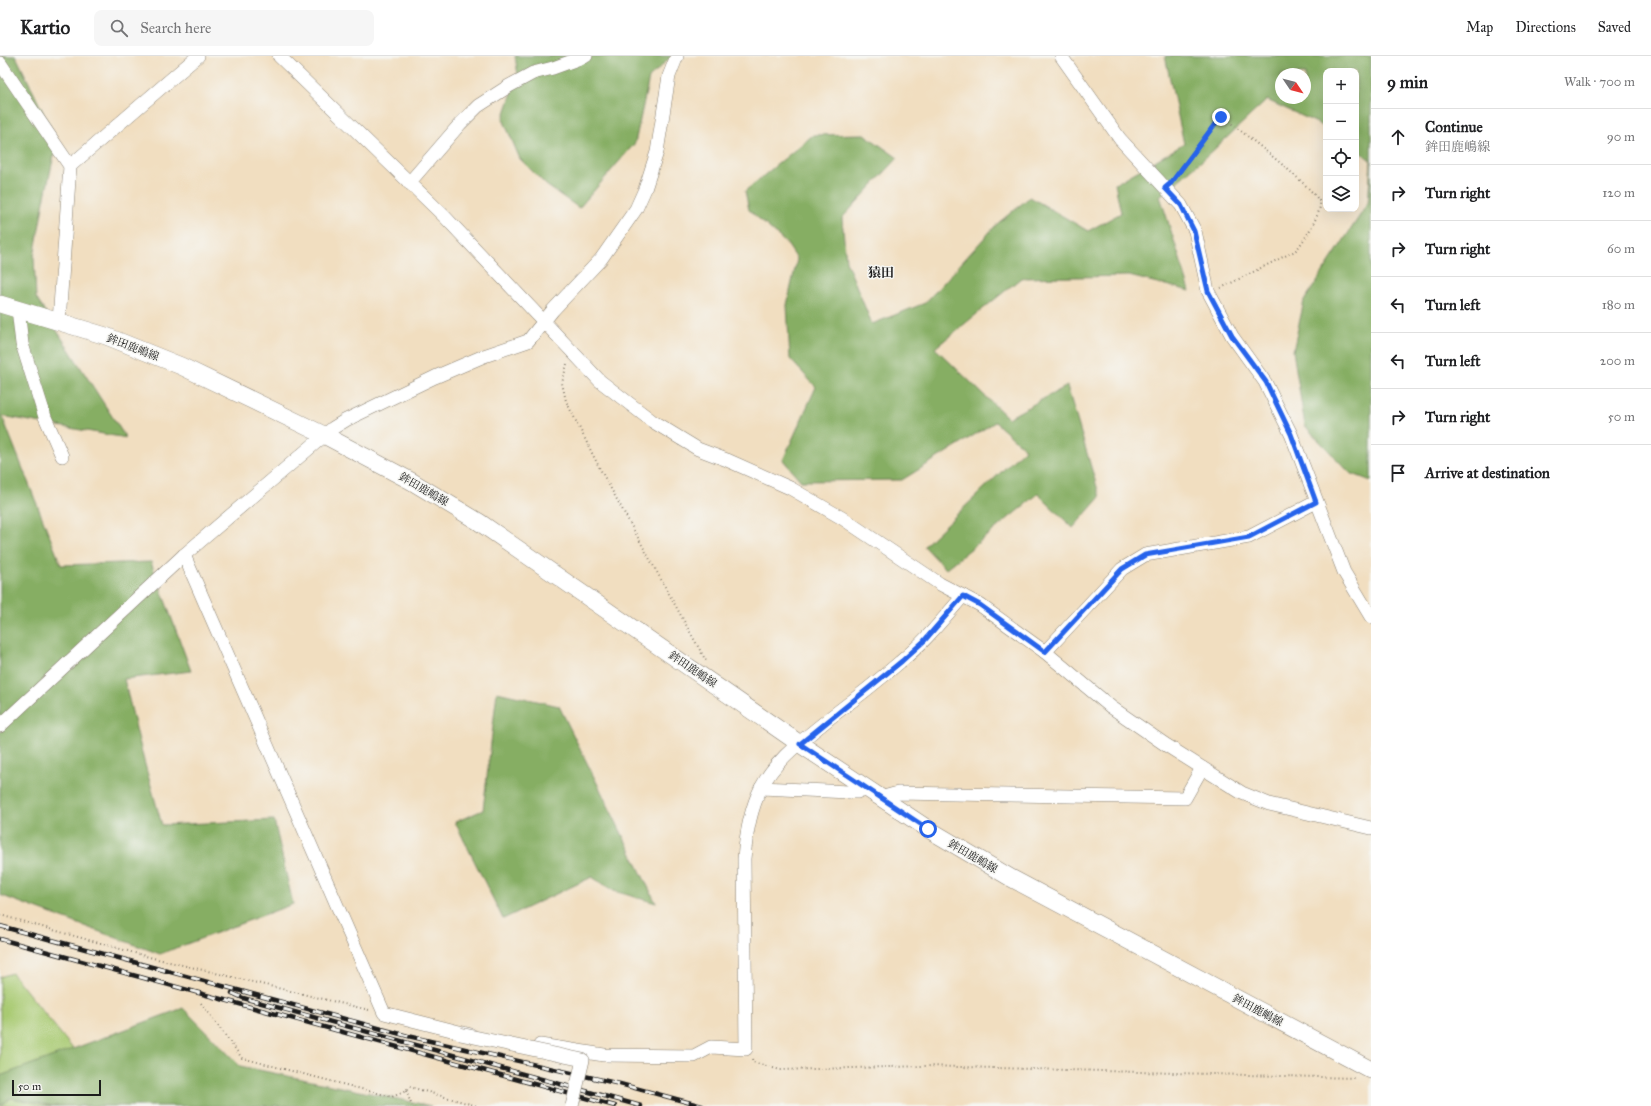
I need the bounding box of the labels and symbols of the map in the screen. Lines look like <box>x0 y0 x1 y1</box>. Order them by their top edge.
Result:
north arrow <box>1275 68 1311 104</box>
route end <box>1212 108 1230 126</box>
district label: 猿田 <box>868 265 894 281</box>
street label: 鉾田鹿嶋線 <box>105 332 161 363</box>
street label: 鉾田鹿嶋線 <box>397 470 451 509</box>
street label: 鉾田鹿嶋線 <box>666 649 719 690</box>
route start <box>919 820 937 838</box>
street label: 鉾田鹿嶋線 <box>946 837 1000 876</box>
street label: 鉾田鹿嶋線 <box>1230 992 1285 1029</box>
scale bar <box>12 1078 101 1097</box>

